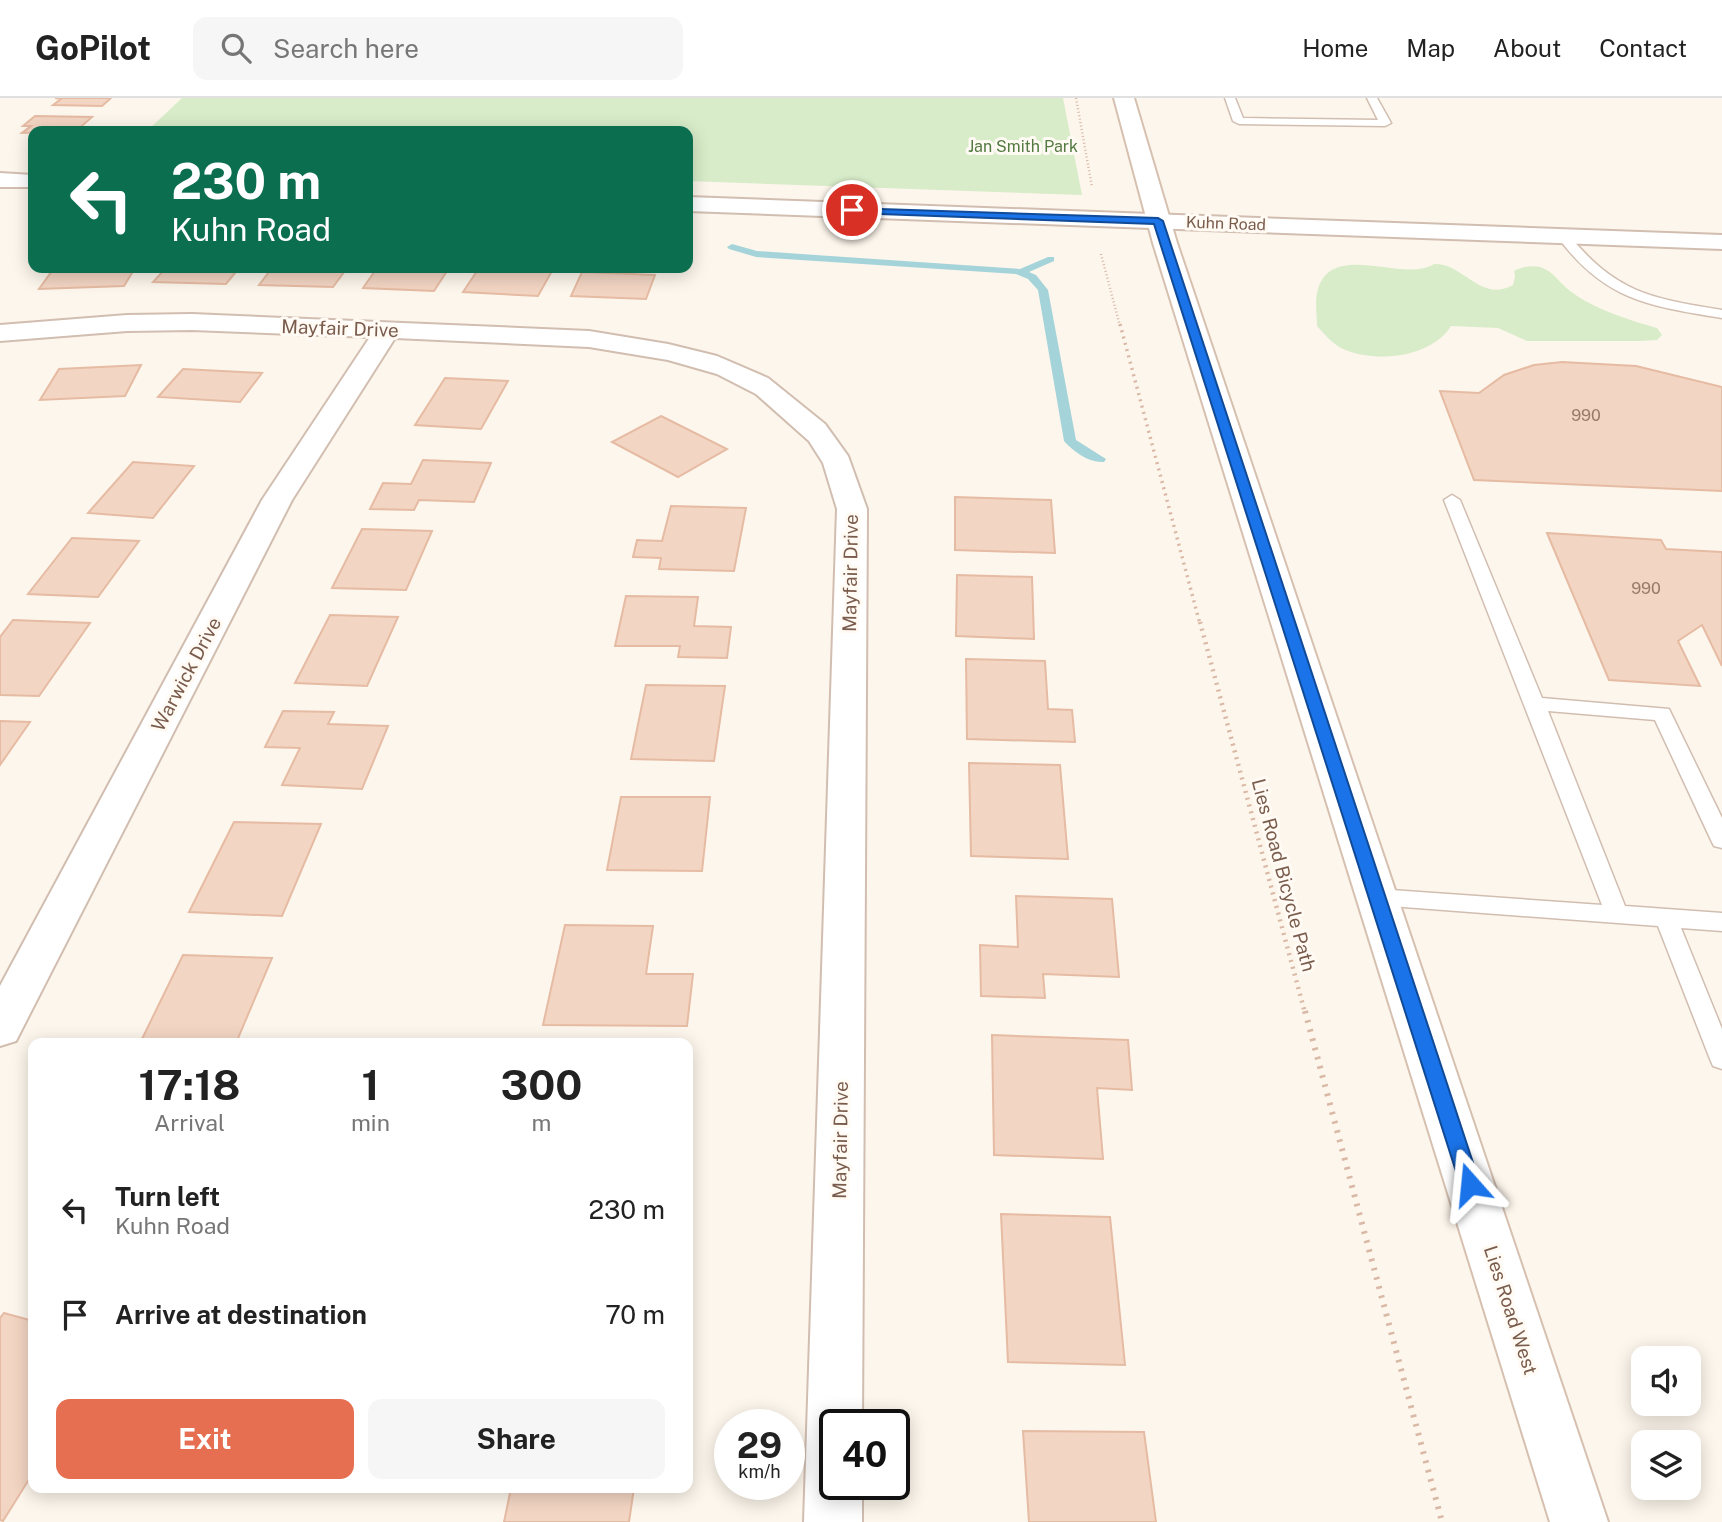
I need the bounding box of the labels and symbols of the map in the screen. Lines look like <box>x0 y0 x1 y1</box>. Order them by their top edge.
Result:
park label: Jan Smith Park <box>968 137 1078 156</box>
pin <box>822 180 882 240</box>
street label: Kuhn Road <box>1186 213 1266 234</box>
street label: Mayfair Drive <box>281 315 399 341</box>
house number: 990 <box>1571 406 1601 425</box>
street label: Mayfair Drive <box>838 514 862 632</box>
house number: 990 <box>1631 579 1661 598</box>
street label: Warwick Drive <box>147 613 225 735</box>
street label: Lies Road Bicycle Path <box>1248 776 1320 974</box>
street label: Mayfair Drive <box>828 1081 852 1199</box>
position arrow <box>1433 1147 1507 1221</box>
street label: Lies Road West <box>1480 1243 1542 1377</box>
speed limit sign: 40 <box>819 1409 910 1500</box>

